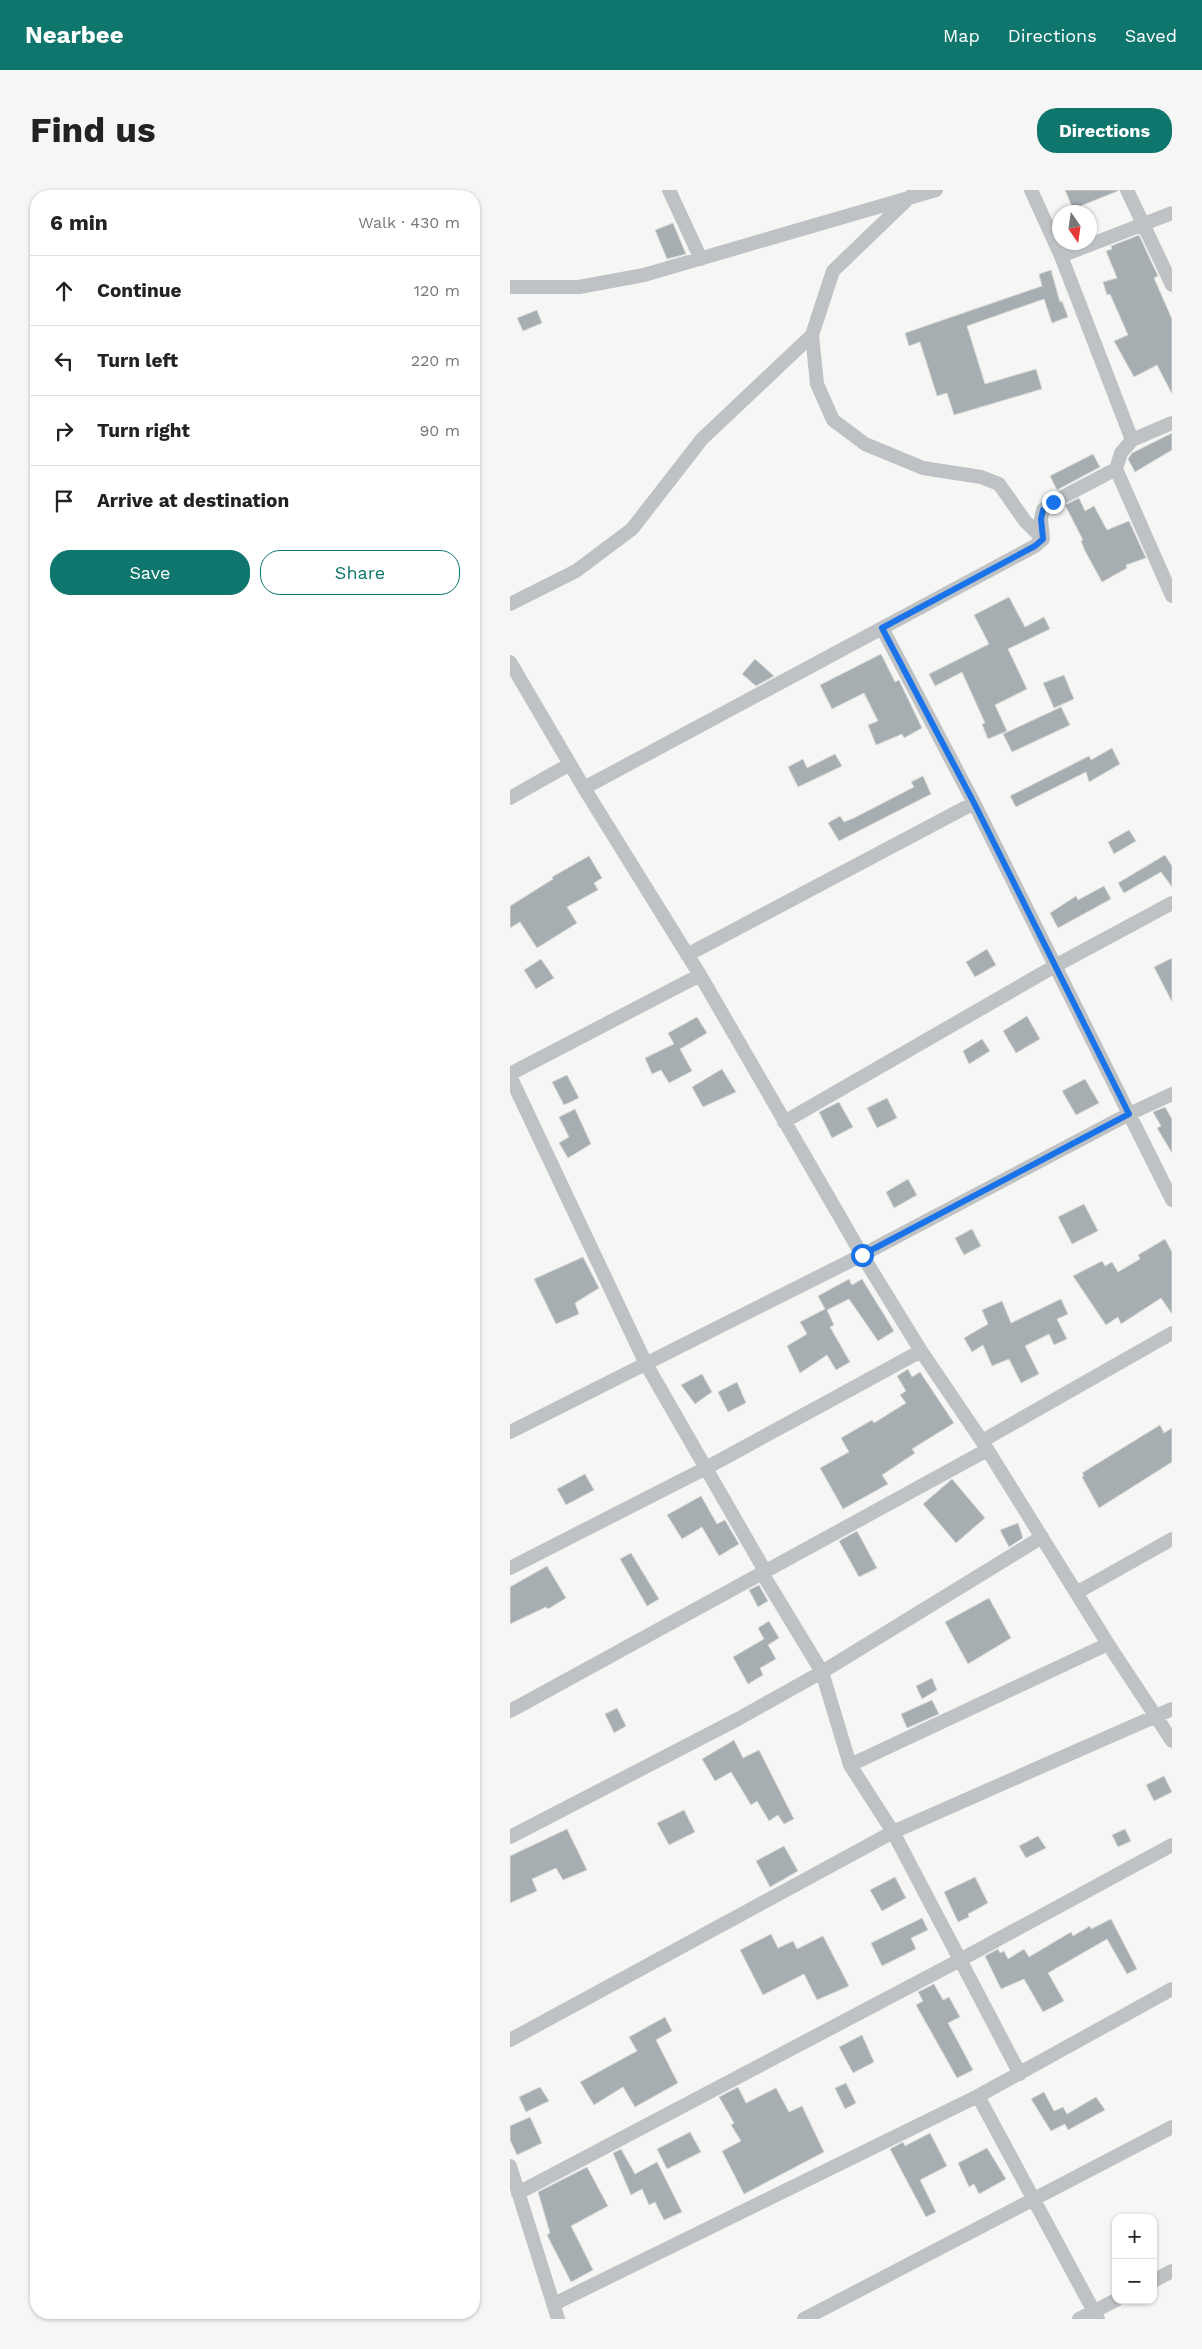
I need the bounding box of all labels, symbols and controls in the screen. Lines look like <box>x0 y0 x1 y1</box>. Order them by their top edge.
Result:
text: Nearbee <box>25 21 124 49</box>
text: Map <box>943 25 980 46</box>
text: Directions <box>1008 25 1097 46</box>
text: Saved <box>1125 25 1177 46</box>
button: Directions <box>1037 108 1172 153</box>
text: Find us <box>30 109 156 151</box>
north arrow <box>1052 205 1097 250</box>
text: 6 min <box>50 210 108 235</box>
text: Walk · 430 m <box>358 213 460 232</box>
icon: ahead <box>50 277 78 305</box>
text: Continue <box>97 279 181 302</box>
text: 120 m <box>414 281 460 300</box>
icon: left <box>50 347 78 375</box>
text: Turn left <box>97 349 178 372</box>
text: 220 m <box>411 351 460 370</box>
icon: right <box>50 417 78 445</box>
text: Turn right <box>97 419 190 442</box>
text: 90 m <box>419 421 460 440</box>
icon: arrive <box>50 487 78 515</box>
text: Arrive at destination <box>97 489 289 512</box>
route end <box>1042 491 1065 514</box>
button: Save <box>50 550 250 595</box>
button: Share <box>260 550 460 595</box>
route start <box>851 1244 874 1267</box>
map controls <box>1112 2214 1157 2304</box>
button: + <box>1112 2214 1157 2259</box>
button: − <box>1112 2259 1157 2304</box>

